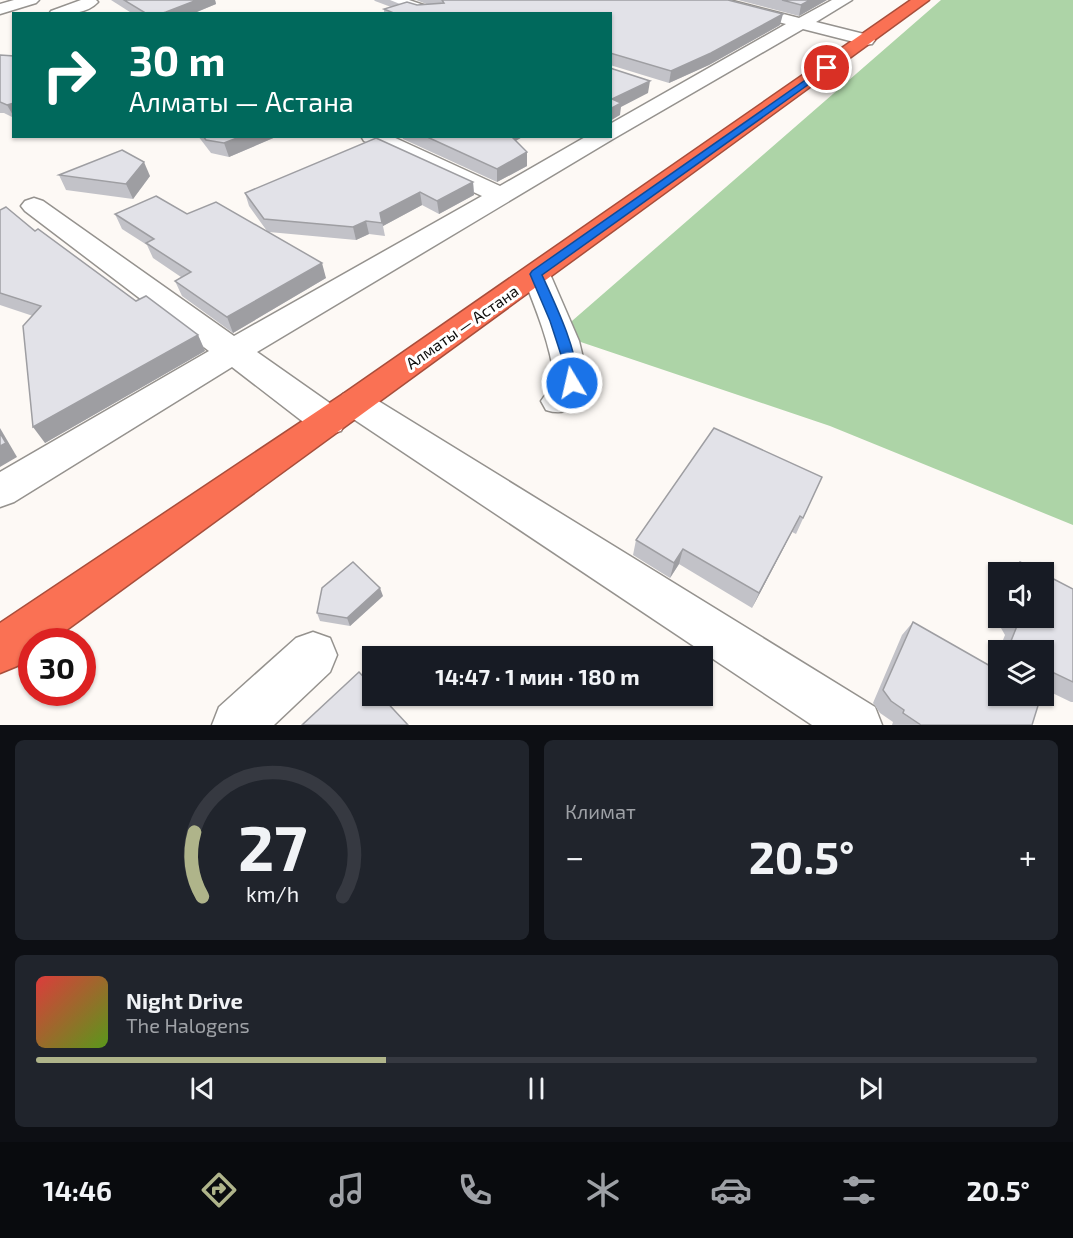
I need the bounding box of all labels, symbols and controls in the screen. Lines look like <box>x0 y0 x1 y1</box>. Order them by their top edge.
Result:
text: 30 m <box>129 34 225 84</box>
icon: right <box>30 36 108 114</box>
pin <box>801 42 852 93</box>
icon: arrive <box>810 51 843 84</box>
text: Алматы — Астана <box>129 85 354 117</box>
street label: Алматы — Астана <box>402 281 522 373</box>
position arrow <box>540 351 604 415</box>
map controls <box>988 562 1054 706</box>
button: sound <box>988 562 1054 628</box>
speed limit sign: 30 <box>18 628 96 706</box>
button: layers <box>988 640 1054 706</box>
text: 14:47 · 1 мин · 180 m <box>435 663 640 689</box>
text: Климат <box>565 799 636 823</box>
text: 27 <box>237 809 307 884</box>
text: 20.5° <box>749 829 854 883</box>
text: − <box>565 836 584 876</box>
text: + <box>1019 836 1037 876</box>
text: km/h <box>245 881 299 906</box>
text: Night Drive <box>126 987 243 1013</box>
text: The Halogens <box>126 1013 250 1037</box>
icon: previous <box>186 1072 219 1105</box>
icon: pause <box>520 1072 553 1105</box>
icon: next <box>854 1072 887 1105</box>
icon: directions <box>198 1169 240 1211</box>
icon: music <box>326 1169 368 1211</box>
icon: phone <box>454 1169 496 1211</box>
icon: climate <box>582 1169 624 1211</box>
icon: car <box>710 1169 752 1211</box>
icon: filters <box>838 1169 880 1211</box>
text: 14:46 <box>43 1174 112 1206</box>
text: 20.5° <box>966 1174 1030 1206</box>

